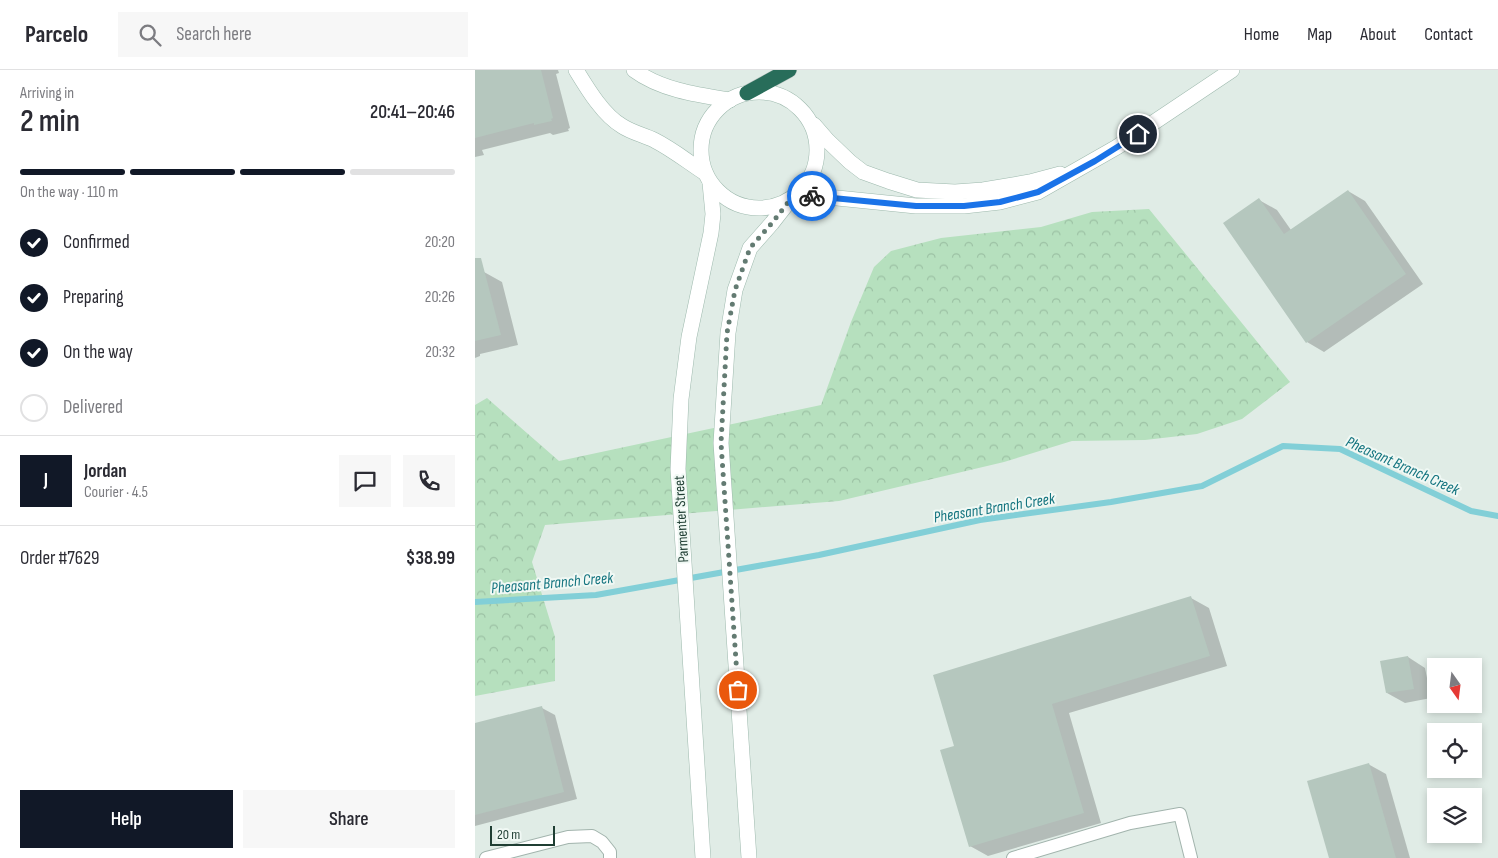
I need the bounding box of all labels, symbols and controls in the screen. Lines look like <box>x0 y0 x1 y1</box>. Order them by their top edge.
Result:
search box <box>118 12 468 57</box>
text: Parcelo <box>25 20 88 49</box>
icon: search <box>136 21 164 49</box>
text: Search here <box>176 23 252 46</box>
text: Home <box>1244 24 1279 45</box>
text: Map <box>1307 24 1332 45</box>
text: About <box>1360 24 1396 45</box>
text: Contact <box>1424 24 1473 45</box>
text: Arriving in <box>20 84 74 103</box>
text: 20:41–20:46 <box>370 101 455 124</box>
text: 2 min <box>20 102 80 141</box>
pin <box>1117 113 1159 155</box>
icon: home <box>1124 120 1152 148</box>
courier <box>787 171 837 221</box>
icon: bike <box>798 182 826 210</box>
text: On the way · 110 m <box>20 183 118 202</box>
icon: check <box>20 229 48 257</box>
text: Confirmed <box>63 231 130 254</box>
text: 20:20 <box>425 233 455 252</box>
icon: check <box>20 284 48 312</box>
text: Preparing <box>63 286 124 309</box>
text: 20:26 <box>425 288 455 307</box>
icon: check <box>20 339 48 367</box>
text: On the way <box>63 341 133 364</box>
text: 20:32 <box>425 343 455 362</box>
text: Delivered <box>63 396 123 419</box>
water label: Pheasant Branch Creek <box>1343 433 1463 500</box>
button: chat <box>339 455 391 507</box>
button: phone <box>403 455 455 507</box>
text: Jordan <box>84 460 127 483</box>
text: J <box>44 469 48 492</box>
street label: Parmenter Street <box>670 475 693 563</box>
text: Courier · 4.5 <box>84 483 148 502</box>
water label: Pheasant Branch Creek <box>932 489 1057 527</box>
text: Order #7629 <box>20 547 100 570</box>
text: $38.99 <box>406 547 455 570</box>
water label: Pheasant Branch Creek <box>490 569 615 598</box>
north arrow <box>1427 658 1483 712</box>
map controls <box>1427 658 1482 843</box>
pin <box>717 669 759 711</box>
icon: bag <box>724 676 752 704</box>
button: locate <box>1427 723 1482 778</box>
button: layers <box>1427 788 1482 843</box>
button: Help <box>20 790 233 848</box>
button: Share <box>243 790 455 848</box>
scale bar <box>490 823 555 846</box>
text: 20 m <box>497 826 520 843</box>

